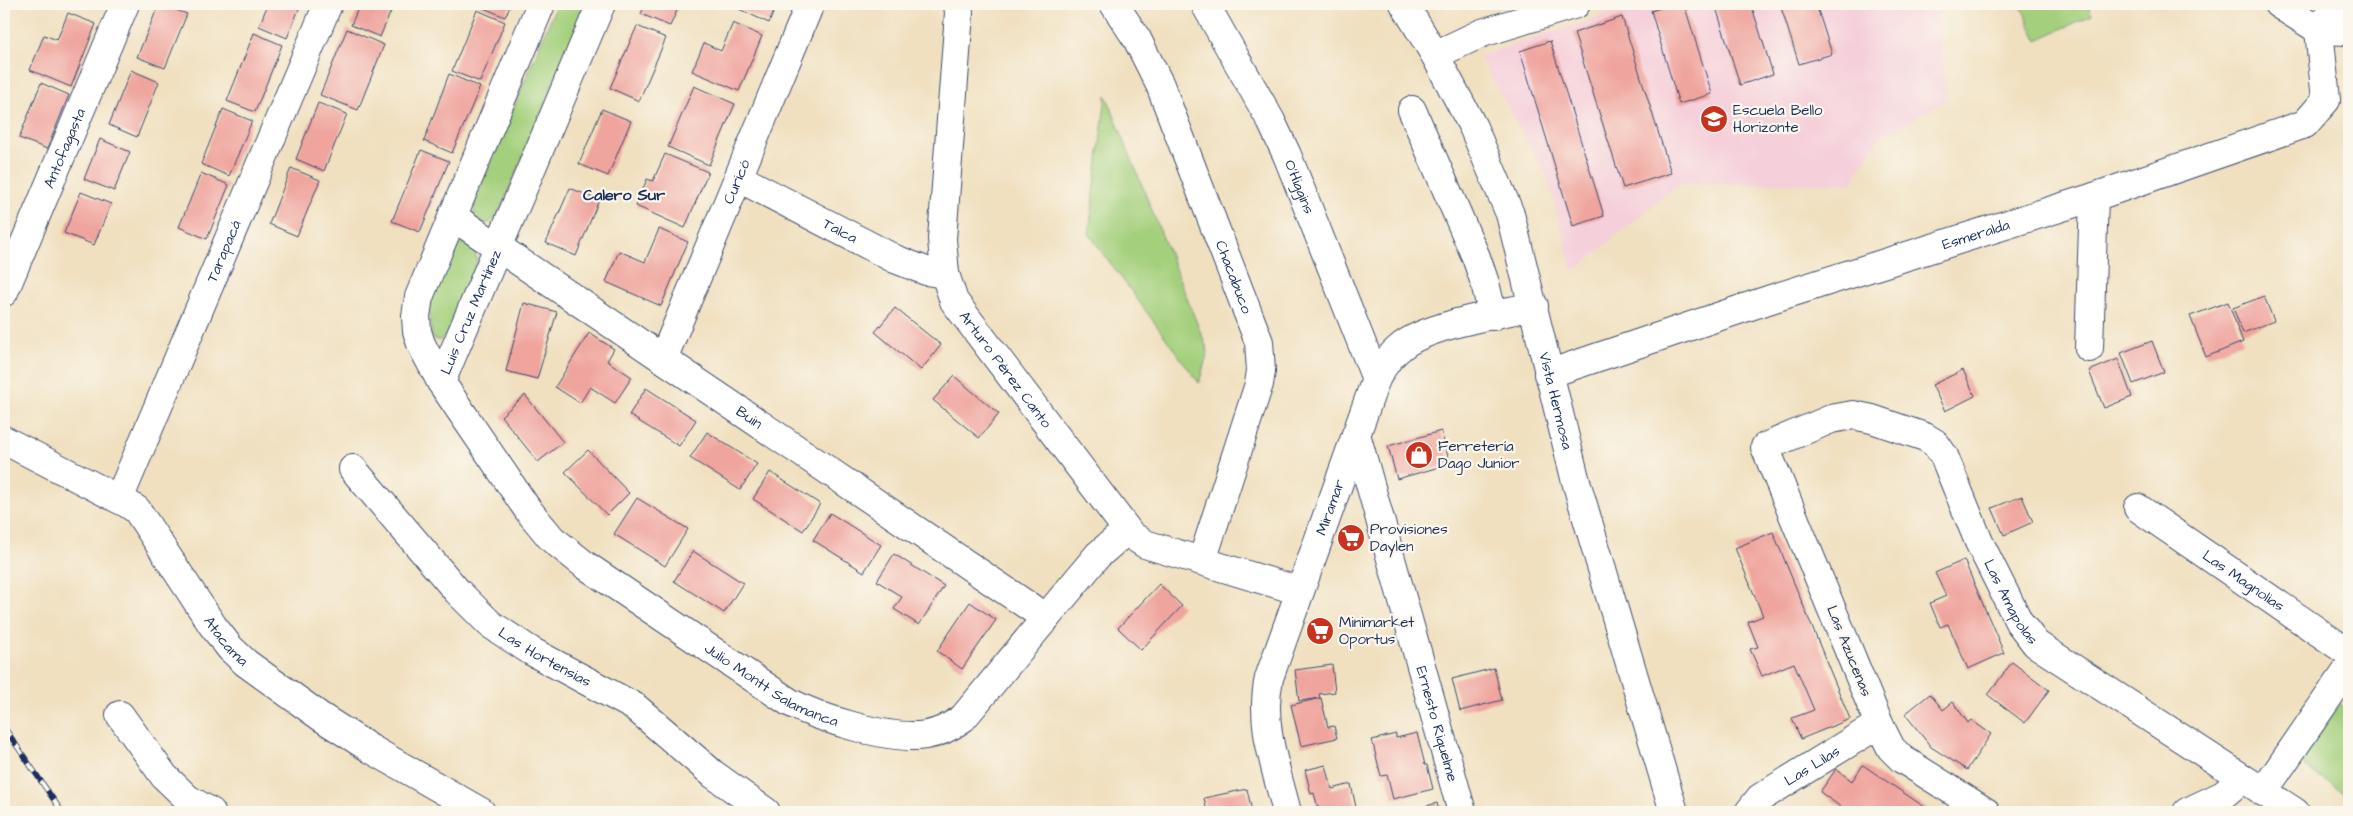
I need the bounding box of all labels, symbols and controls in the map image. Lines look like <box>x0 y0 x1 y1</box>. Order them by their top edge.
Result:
place label: Escuela Bello Horizonte <box>1733 100 1823 138</box>
school or university icon: Escuela Bello Horizonte <box>1699 104 1729 134</box>
street label: Antofagasta <box>38 105 91 191</box>
street label: Curicó <box>718 155 755 207</box>
street label: O'Higgins <box>1279 156 1320 217</box>
district label: Calero Sur <box>583 184 665 206</box>
street label: Talca <box>819 213 862 248</box>
street label: Esmeralda <box>1939 214 2013 255</box>
street label: Tarapacá <box>201 216 246 286</box>
street label: Chacabuco <box>1210 237 1258 317</box>
street label: Luis Cruz Martínez <box>435 246 507 378</box>
street label: Arturo Pérez Canto <box>954 306 1057 433</box>
street label: Vista Hermosa <box>1534 350 1578 452</box>
street label: Buin <box>732 401 767 434</box>
place label: Ferretería Dago Junior <box>1438 436 1520 475</box>
shop icon: Ferretería Dago Junior <box>1404 440 1434 470</box>
street label: Miramar <box>1310 476 1350 538</box>
place label: Provisiones Daylen <box>1370 519 1448 558</box>
supermarket icon: Provisiones Daylen <box>1336 523 1366 553</box>
street label: Las Magnolias <box>2198 545 2289 616</box>
street label: Las Amapolas <box>1979 556 2043 649</box>
street label: Las Azucenas <box>1821 602 1877 700</box>
street label: Atacama <box>199 612 254 671</box>
place label: Minimarket Oportus <box>1339 612 1414 650</box>
supermarket icon: Minimarket Oportus <box>1305 616 1335 646</box>
street label: Las Hortensias <box>494 622 595 692</box>
street label: Julio Montt Salamanca <box>700 638 842 732</box>
street label: Ernesto Riquelme <box>1411 663 1464 784</box>
street label: Las Lilas <box>1780 740 1844 791</box>

